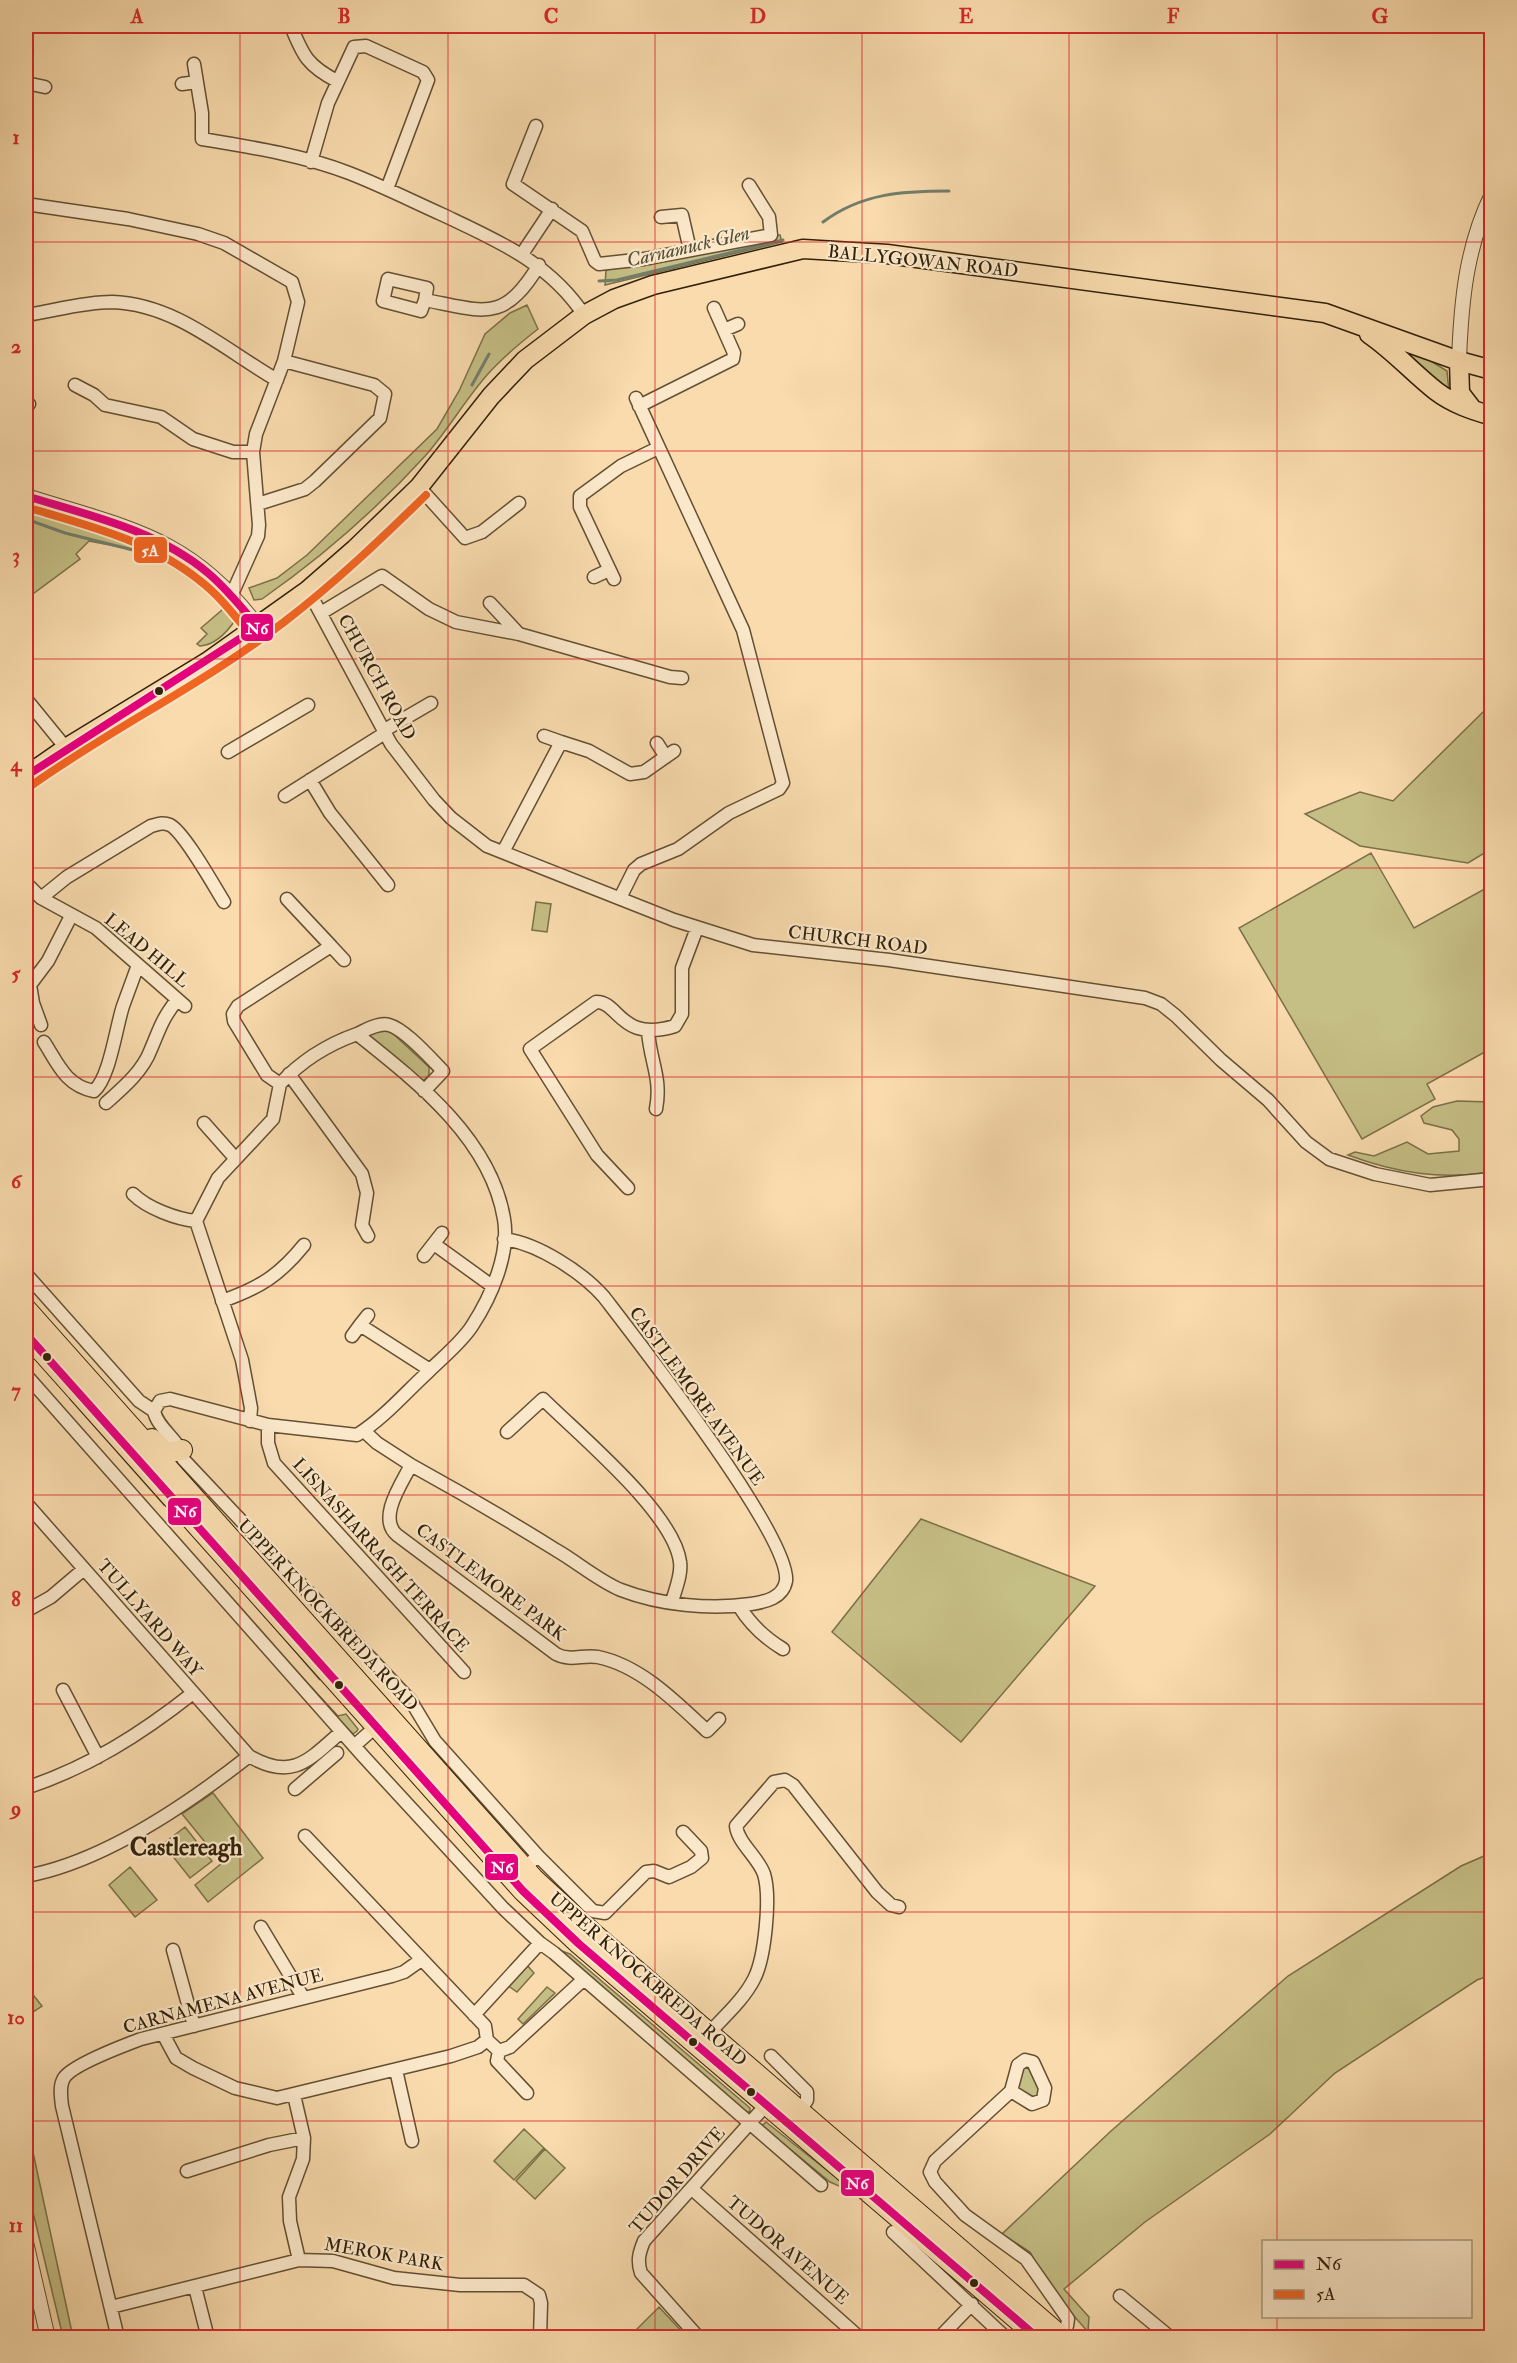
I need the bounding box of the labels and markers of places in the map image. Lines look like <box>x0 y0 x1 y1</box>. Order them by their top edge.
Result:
unlabelled marker <box>153 685 165 697</box>
unlabelled marker <box>41 1351 53 1363</box>
unlabelled marker <box>333 1679 345 1691</box>
unlabelled marker <box>687 2036 699 2048</box>
unlabelled marker <box>745 2086 757 2098</box>
unlabelled marker <box>968 2277 980 2289</box>

